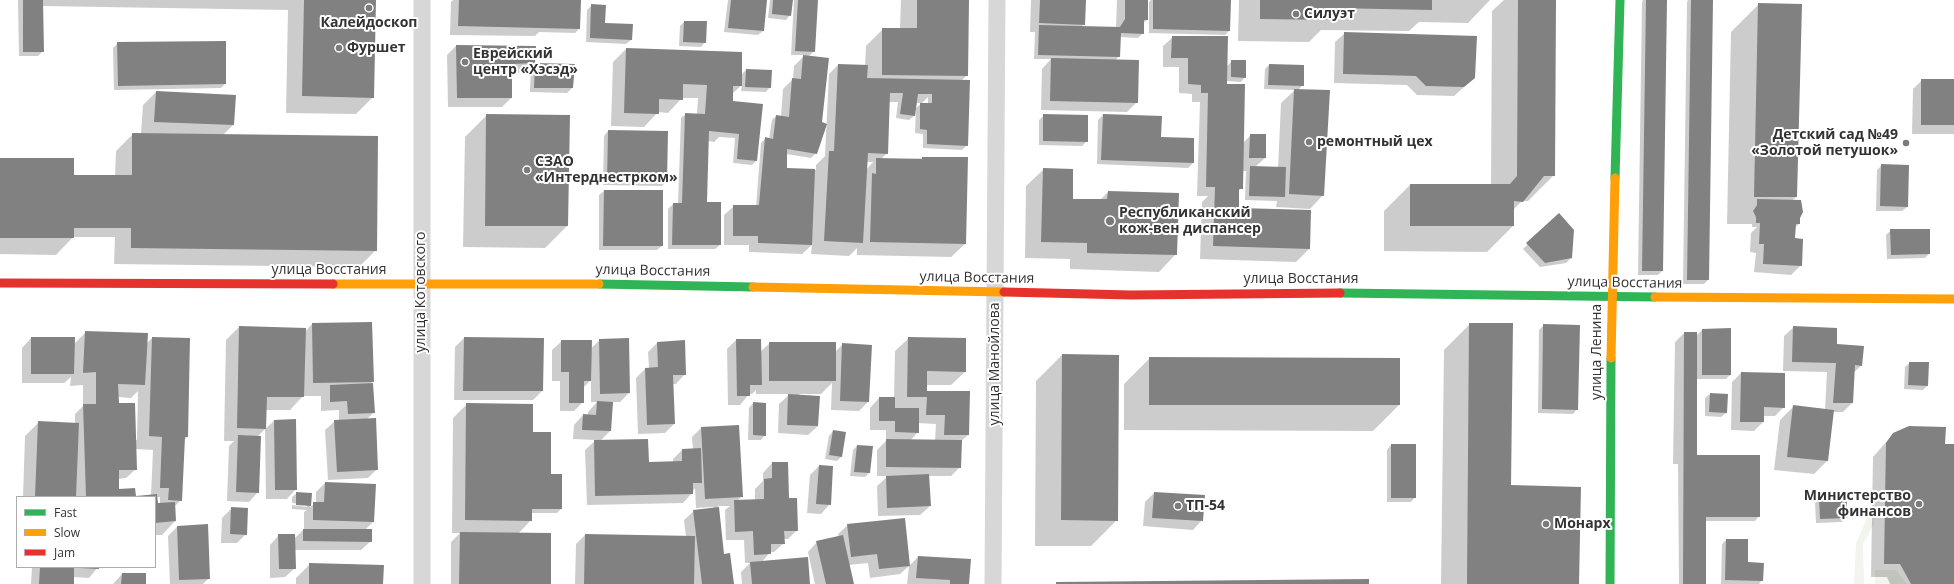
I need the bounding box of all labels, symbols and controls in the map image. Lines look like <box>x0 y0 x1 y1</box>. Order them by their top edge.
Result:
marker: Калейдоскоп <box>364 3 374 13</box>
place label: Силуэт <box>1304 6 1355 22</box>
marker: Силуэт <box>1291 9 1301 19</box>
place label: Калейдоскоп <box>321 15 417 31</box>
place label: Фуршет <box>347 40 405 56</box>
marker: Фуршет <box>334 43 344 53</box>
place label: Еврейский центр «Хэсэд» <box>473 46 578 78</box>
marker: Еврейский центр «Хэсэд» <box>460 57 470 67</box>
place label: Детский сад №49 «Золотой петушок» <box>1751 127 1898 160</box>
place label: ремонтный цех <box>1317 134 1433 150</box>
marker: ремонтный цех <box>1304 137 1314 147</box>
marker: Детский сад №49 «Золотой петушок» <box>1901 138 1911 148</box>
place label: СЗАО «Интерднестрком» <box>535 154 678 186</box>
marker: СЗАО «Интерднестрком» <box>522 165 532 175</box>
place label: Республиканский кож-вен диспансер <box>1119 205 1261 238</box>
marker: Республиканский кож-вен диспансер <box>1104 215 1116 227</box>
street label: улица Котовского <box>413 232 429 352</box>
street label: улица Восстания <box>272 262 386 278</box>
street label: улица Восстания <box>595 262 711 280</box>
street label: улица Восстания <box>919 269 1035 287</box>
street label: улица Восстания <box>1244 271 1358 287</box>
street label: улица Восстания <box>1567 274 1683 292</box>
street label: улица Манойлова <box>987 303 1003 425</box>
street label: улица Ленина <box>1589 304 1605 400</box>
place label: Министерство финансов <box>1804 488 1911 520</box>
legend <box>16 496 156 568</box>
place label: ТП-54 <box>1186 498 1225 514</box>
marker: Министерство финансов <box>1914 499 1924 509</box>
marker: ТП-54 <box>1173 501 1183 511</box>
text: Fast <box>54 504 77 521</box>
place label: Монарх <box>1554 516 1611 532</box>
marker: Монарх <box>1541 519 1551 529</box>
text: Slow <box>54 524 80 541</box>
text: Jam <box>54 544 75 561</box>

